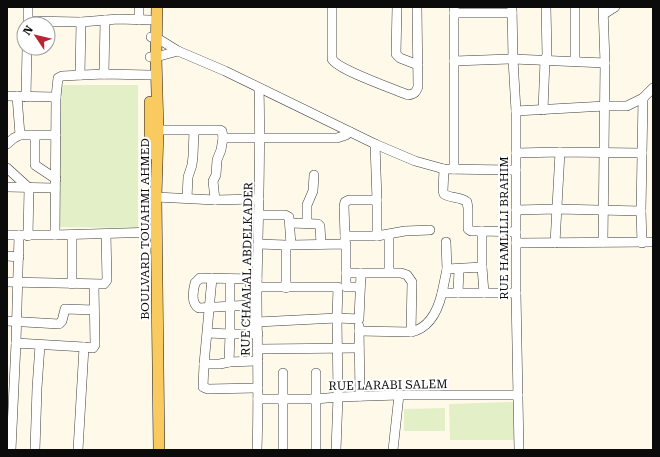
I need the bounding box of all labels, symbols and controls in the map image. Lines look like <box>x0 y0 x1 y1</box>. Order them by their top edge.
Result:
north arrow <box>16 16 56 56</box>
text: N <box>20 23 36 38</box>
street label: BOULVARD TOUAHMI AHMED <box>138 138 152 320</box>
street label: RUE HAMLILLI BRAHIM <box>497 156 511 300</box>
street label: RUE CHAALAL ABDELKADER <box>238 181 256 356</box>
street label: RUE LARABI SALEM <box>328 377 448 393</box>

